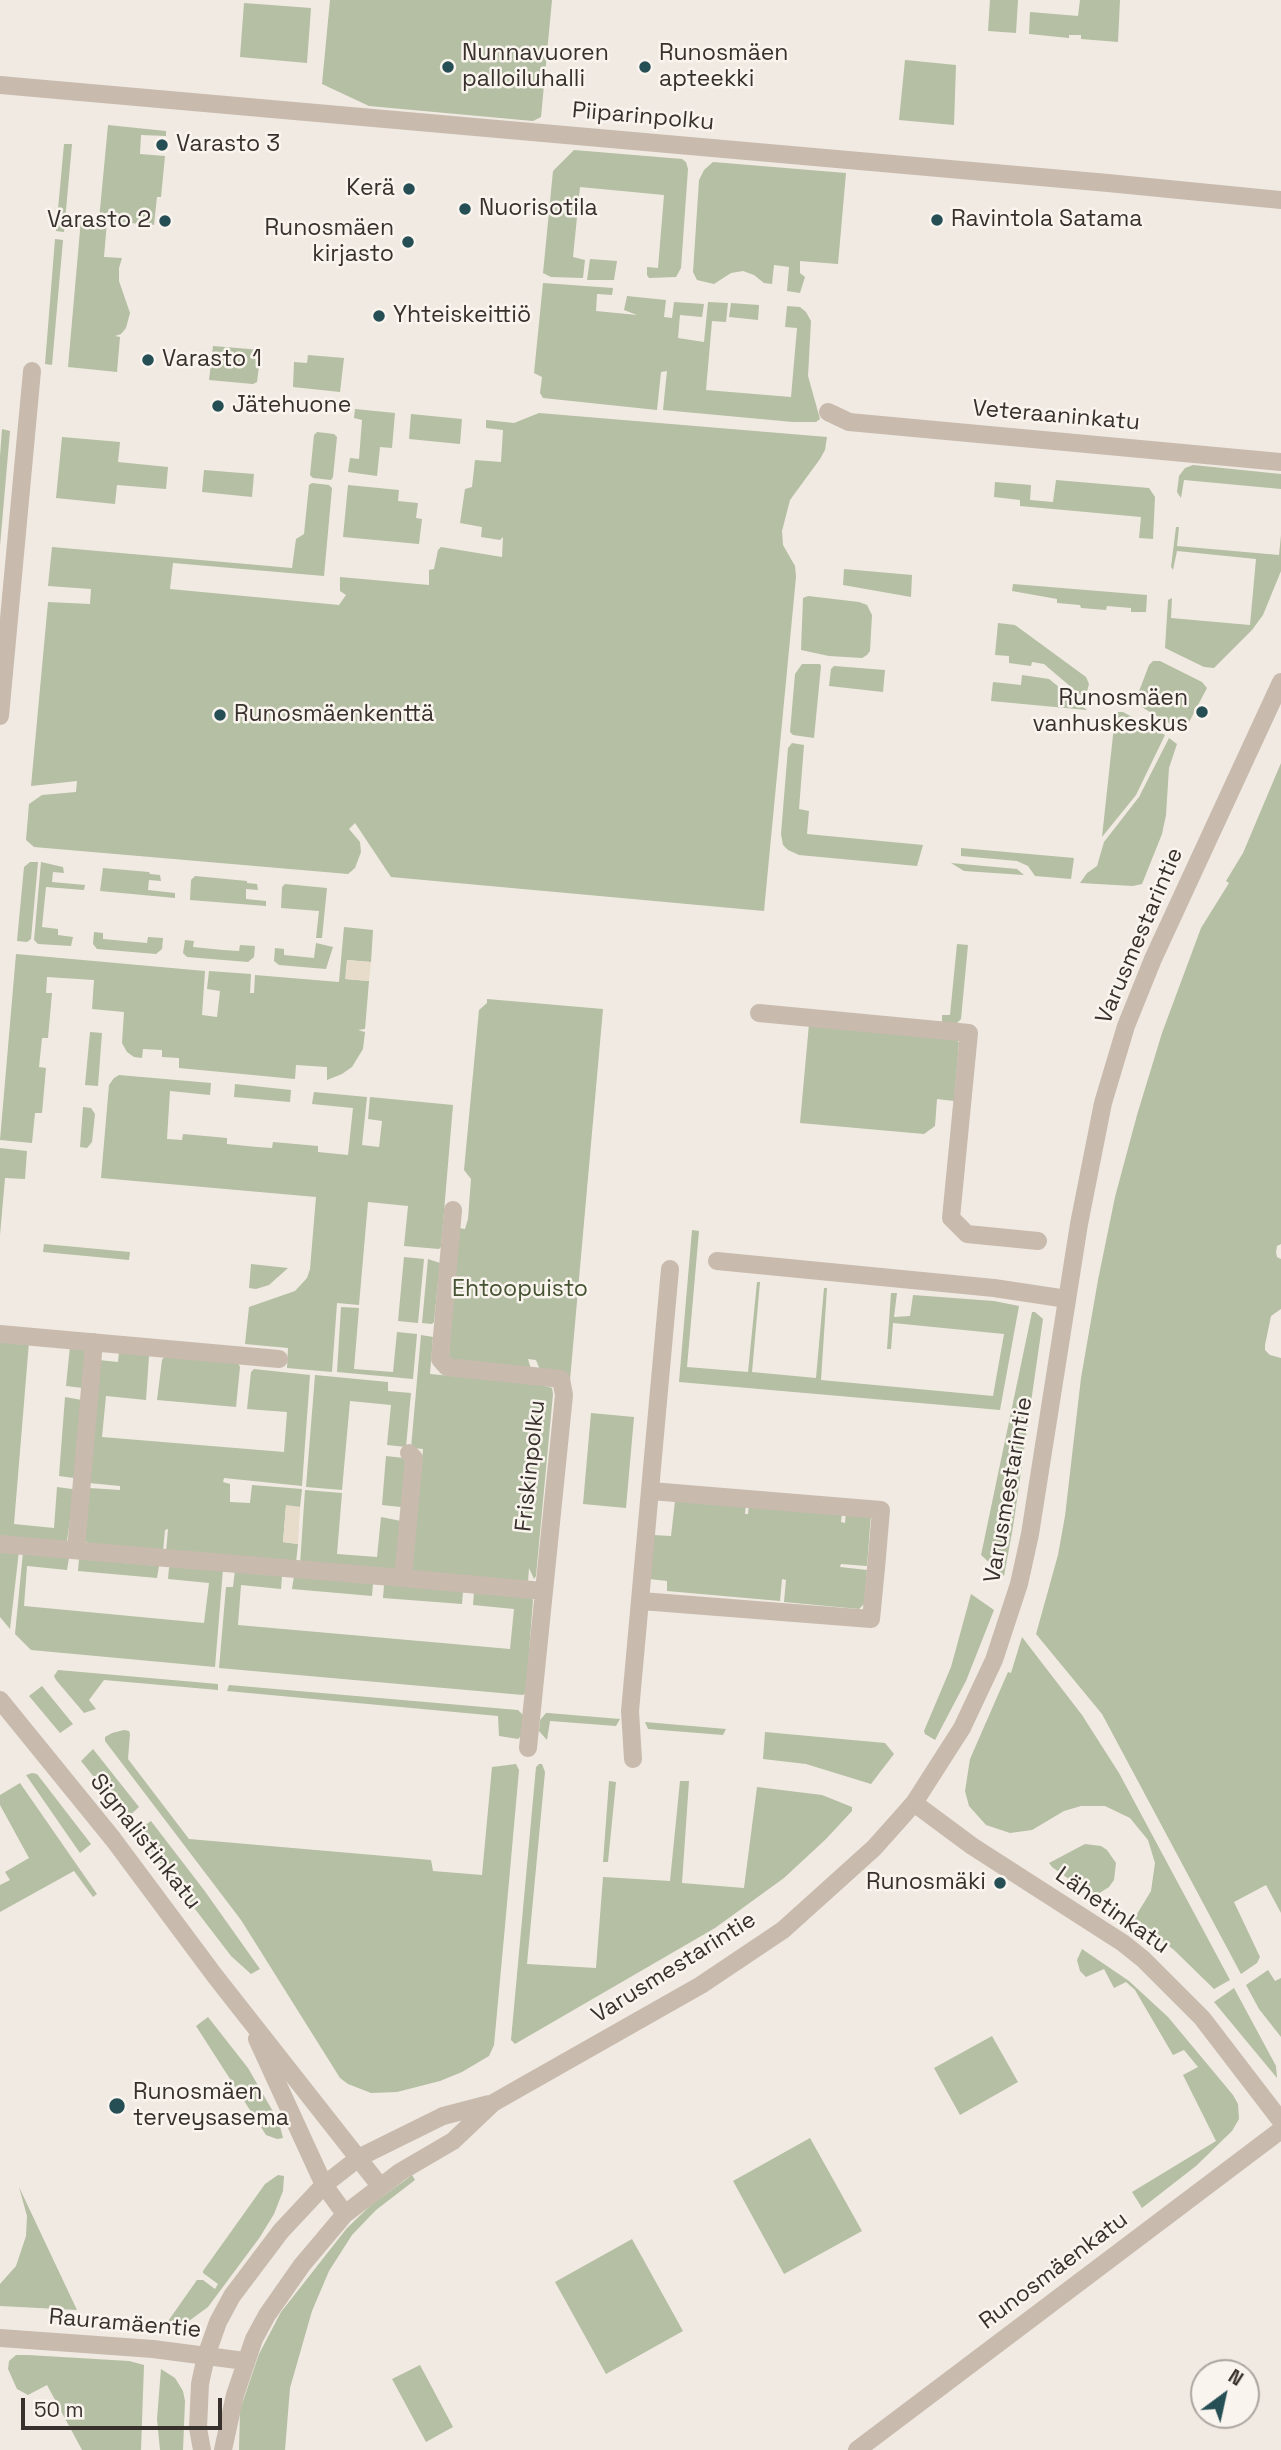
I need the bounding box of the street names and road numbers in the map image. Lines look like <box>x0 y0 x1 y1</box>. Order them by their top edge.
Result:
street label: Piiparinpolku <box>571 97 715 137</box>
street label: Veteraaninkatu <box>971 395 1141 437</box>
street label: Varusmestarintie <box>1090 844 1190 1028</box>
street label: Varusmestarintie <box>979 1395 1039 1585</box>
street label: Friskinpolku <box>510 1399 552 1533</box>
street label: Signalistinkatu <box>83 1769 207 1915</box>
street label: Lähetinkatu <box>1050 1862 1174 1960</box>
street label: Varusmestarintie <box>587 1906 761 2030</box>
street label: Runosmäenkatu <box>974 2206 1134 2336</box>
street label: Rauramäentie <box>48 2304 202 2344</box>

